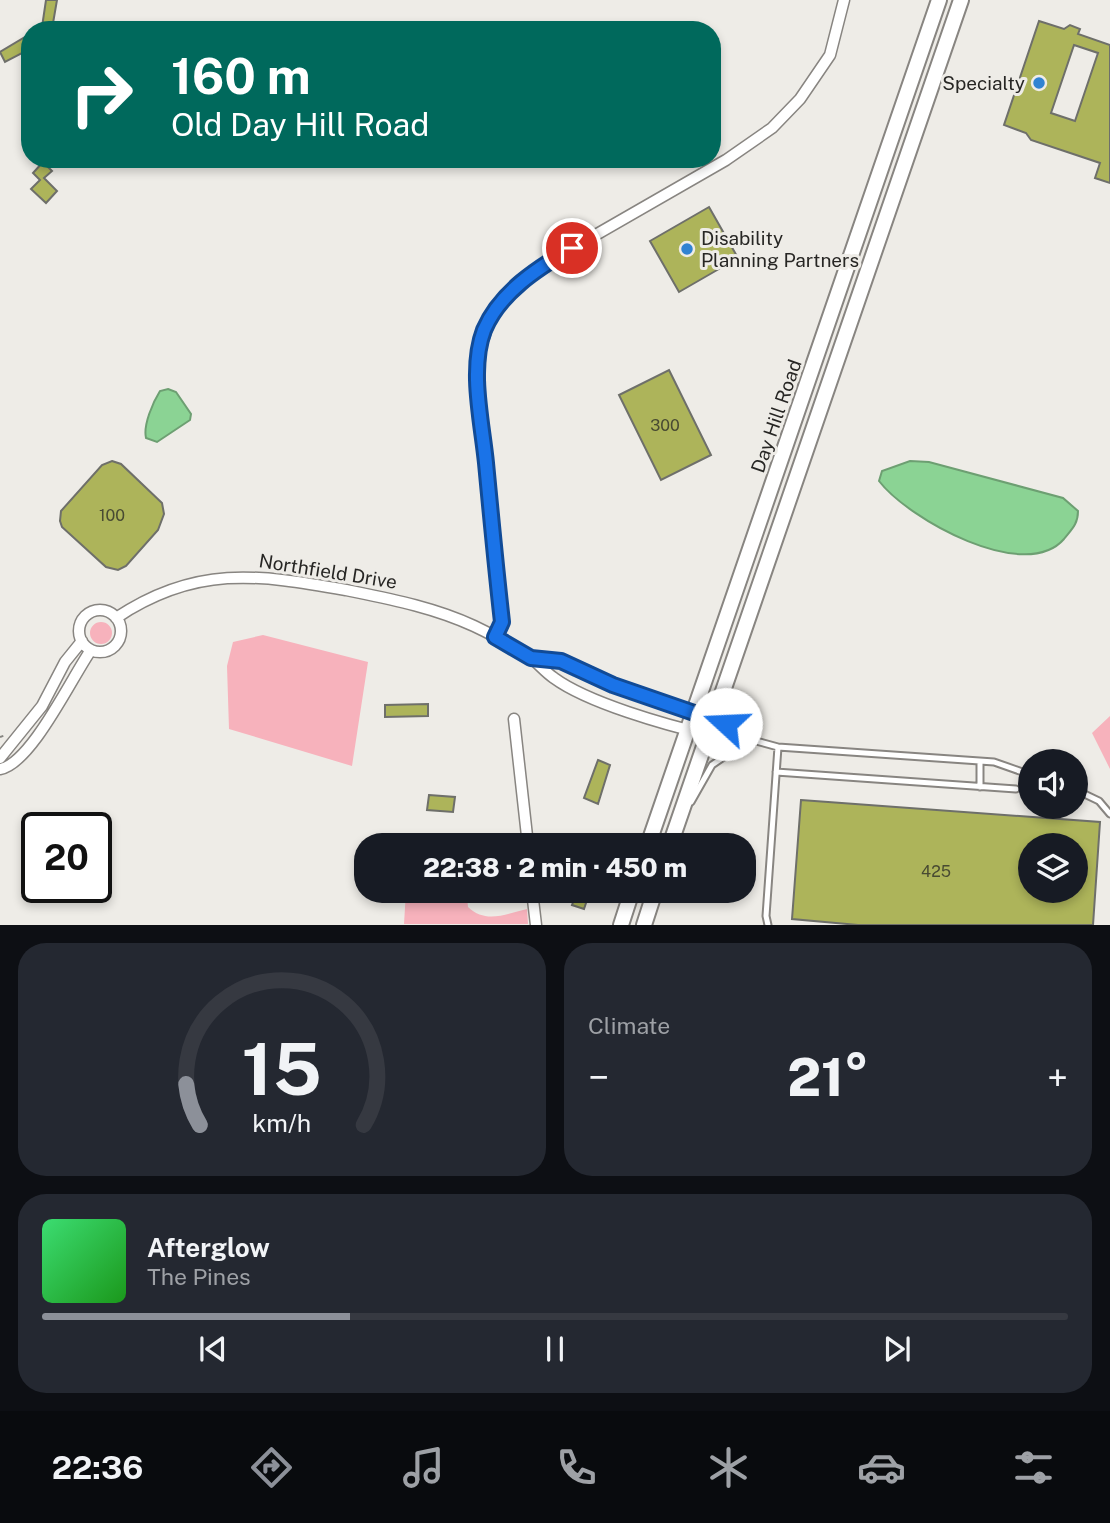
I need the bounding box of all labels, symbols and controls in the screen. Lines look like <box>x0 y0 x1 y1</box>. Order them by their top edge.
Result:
text: 160 m <box>171 47 311 105</box>
icon: right <box>56 49 147 140</box>
place label: Specialty <box>942 72 1025 94</box>
marker: Specialty <box>1031 75 1047 91</box>
text: Old Day Hill Road <box>171 106 429 143</box>
pin <box>542 218 602 278</box>
place label: Disability Planning Partners <box>701 227 859 271</box>
icon: arrive <box>553 229 591 267</box>
marker: Disability Planning Partners <box>679 241 695 257</box>
street label: Day Hill Road <box>746 356 806 476</box>
house number: 300 <box>650 416 680 435</box>
house number: 100 <box>99 506 125 525</box>
street label: Northfield Drive <box>257 549 399 593</box>
position arrow <box>689 687 763 761</box>
map controls <box>1018 749 1088 903</box>
button: sound <box>1018 749 1088 819</box>
speed limit sign: 20 <box>21 812 112 903</box>
button: layers <box>1018 833 1088 903</box>
text: 22:38 · 2 min · 450 m <box>423 852 687 883</box>
house number: 425 <box>921 862 951 881</box>
text: Climate <box>588 1012 670 1039</box>
text: 15 <box>242 1027 322 1112</box>
text: 21° <box>787 1047 869 1108</box>
text: − <box>588 1055 609 1100</box>
text: + <box>1047 1055 1068 1100</box>
text: km/h <box>253 1108 311 1138</box>
text: Afterglow <box>147 1232 270 1263</box>
text: The Pines <box>147 1263 251 1290</box>
icon: previous <box>194 1330 232 1368</box>
icon: pause <box>536 1330 574 1368</box>
icon: next <box>878 1330 916 1368</box>
icon: directions <box>247 1443 296 1492</box>
icon: music <box>399 1443 448 1492</box>
icon: phone <box>552 1443 601 1492</box>
icon: climate <box>704 1443 753 1492</box>
icon: car <box>857 1443 906 1492</box>
icon: filters <box>1009 1443 1058 1492</box>
text: 22:36 <box>52 1449 143 1486</box>

